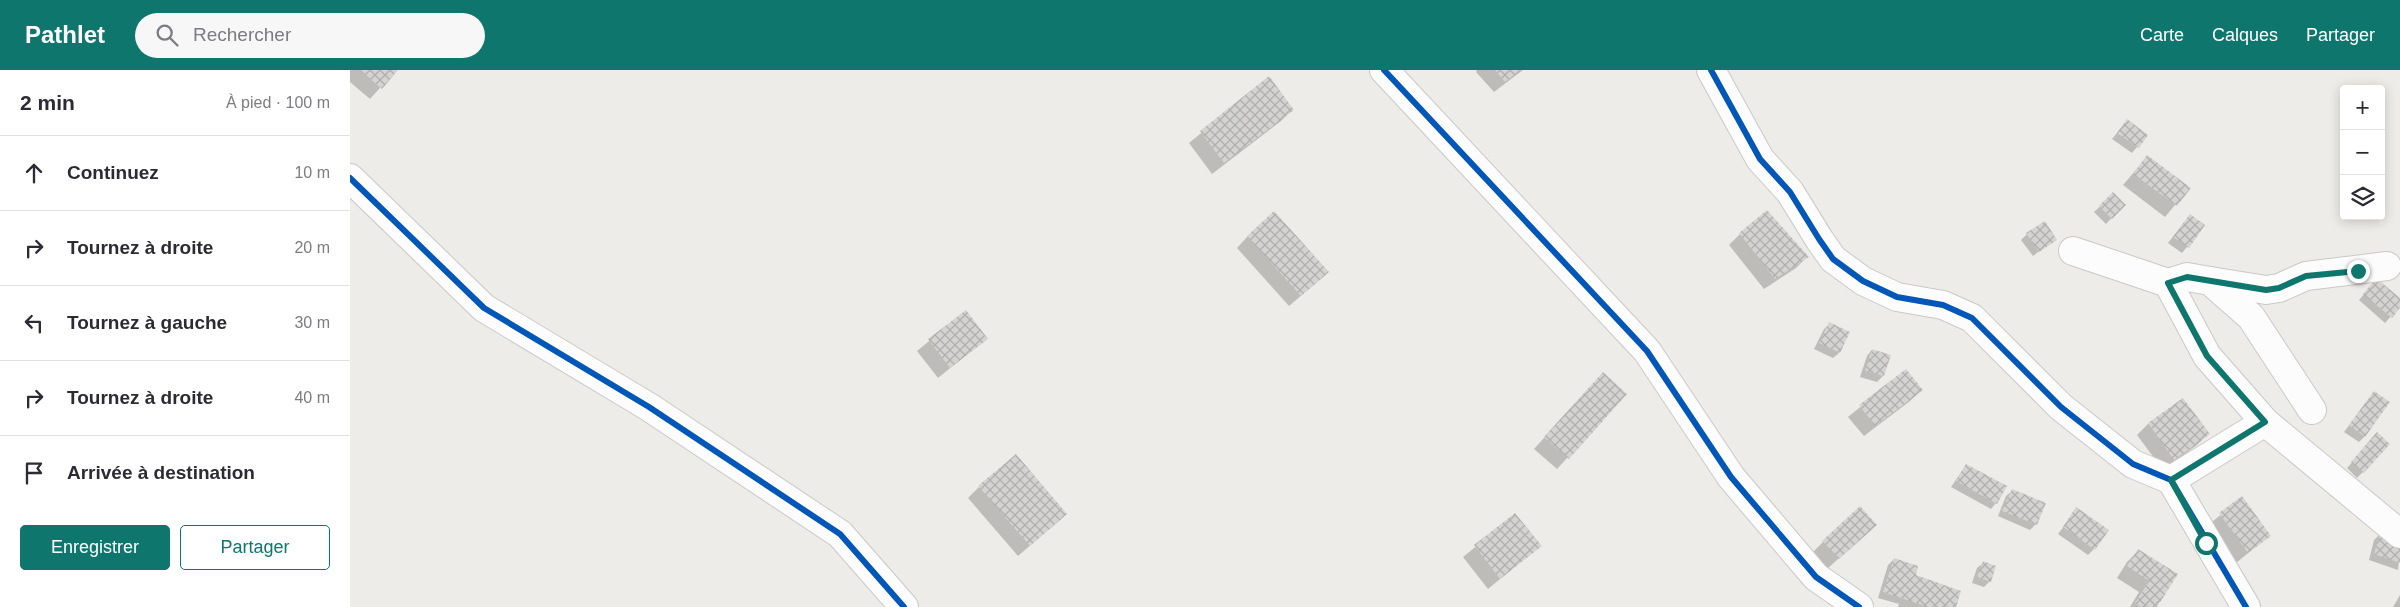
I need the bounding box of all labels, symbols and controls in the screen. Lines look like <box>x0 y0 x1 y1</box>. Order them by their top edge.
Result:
search box <box>135 13 485 58</box>
text: Pathlet <box>25 21 105 48</box>
icon: search <box>153 21 181 49</box>
text: Rechercher <box>193 24 291 45</box>
text: Carte <box>2140 25 2184 45</box>
text: Calques <box>2212 25 2278 45</box>
text: Partager <box>2306 25 2375 45</box>
map controls <box>2340 85 2385 220</box>
button: + <box>2340 85 2385 130</box>
text: 2 min <box>20 91 75 114</box>
text: À pied · 100 m <box>226 94 330 111</box>
button: − <box>2340 130 2385 175</box>
icon: ahead <box>20 159 48 187</box>
text: Continuez <box>67 162 159 183</box>
text: 10 m <box>294 164 330 181</box>
button: layers <box>2340 175 2385 220</box>
icon: right <box>20 234 48 262</box>
text: Tournez à droite <box>67 237 213 258</box>
text: 20 m <box>294 239 330 256</box>
route end <box>2347 260 2370 283</box>
icon: left <box>20 309 48 337</box>
text: Tournez à gauche <box>67 312 227 333</box>
text: 30 m <box>294 314 330 331</box>
icon: right <box>20 384 48 412</box>
text: Tournez à droite <box>67 387 213 408</box>
text: 40 m <box>294 389 330 406</box>
icon: arrive <box>20 459 48 487</box>
text: Arrivée à destination <box>67 462 255 483</box>
button: Enregistrer <box>20 525 170 570</box>
button: Partager <box>180 525 330 570</box>
route start <box>2195 532 2218 555</box>

